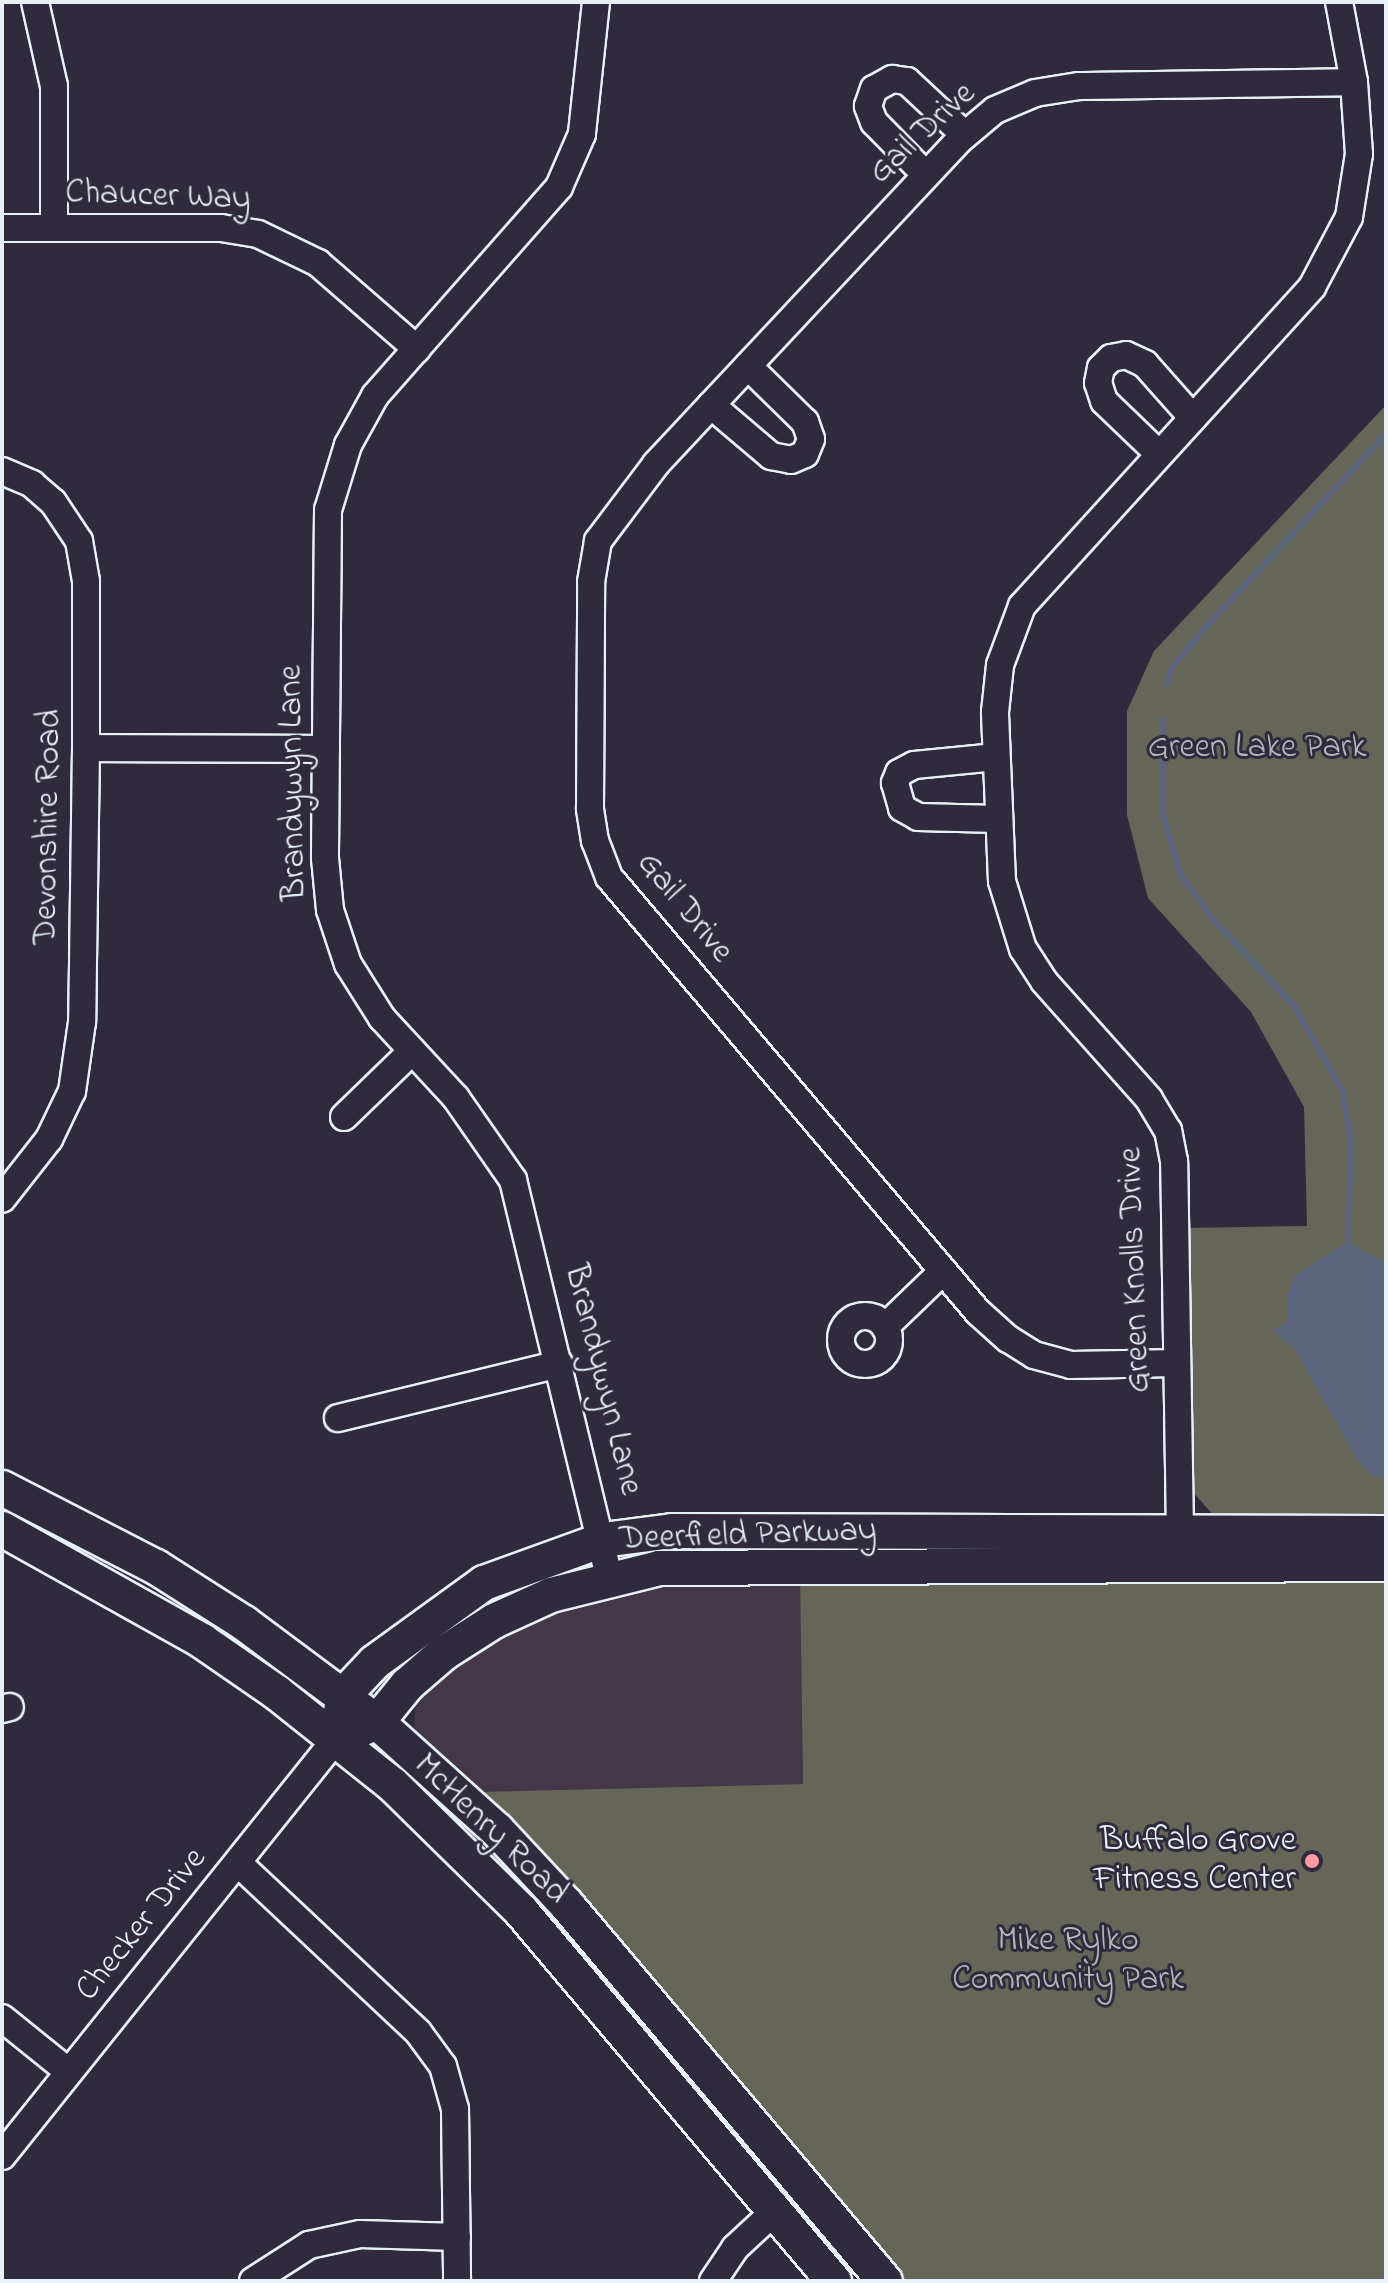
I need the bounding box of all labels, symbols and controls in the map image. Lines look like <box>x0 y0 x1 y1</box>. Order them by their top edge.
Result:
street label: Gail Drive <box>861 74 985 194</box>
street label: Chaucer Way <box>65 173 251 221</box>
street label: Brandywyn Lane <box>272 665 316 901</box>
street label: Devonshire Road <box>27 709 71 945</box>
park label: Green Lake Park <box>1148 729 1366 769</box>
street label: Gail Drive <box>627 844 741 972</box>
street label: Green Knolls Drive <box>1111 1147 1161 1393</box>
street label: Brandywyn Lane <box>554 1261 650 1499</box>
street label: Deerfield Parkway <box>619 1511 877 1561</box>
street label: McHenry Road <box>404 1746 576 1914</box>
place label: Buffalo Grove Fitness Center <box>1093 1821 1296 1900</box>
street label: Checker Drive <box>68 1840 216 2010</box>
marker: Buffalo Grove Fitness Center <box>1303 1852 1321 1870</box>
park label: Mike Rylko Community Park <box>952 1921 1184 2000</box>

